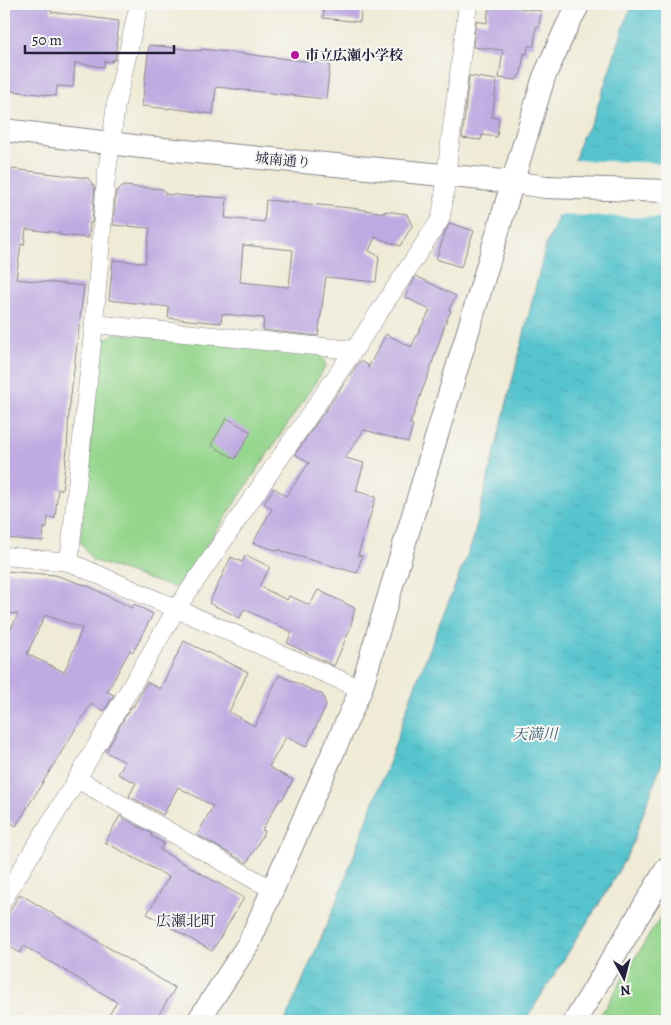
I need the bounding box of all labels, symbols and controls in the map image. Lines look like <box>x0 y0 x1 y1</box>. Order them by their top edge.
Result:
scale bar <box>25 22 174 54</box>
text: 50 m <box>32 30 62 50</box>
place label: 市立広瀬小学校 <box>305 46 403 65</box>
marker: 市立広瀬小学校 <box>289 49 301 61</box>
street label: 城南通り <box>254 149 312 172</box>
water label: 天満川 <box>512 724 559 744</box>
district label: 広瀬北町 <box>156 911 216 931</box>
north arrow <box>598 952 648 1002</box>
text: N <box>619 980 632 1000</box>

